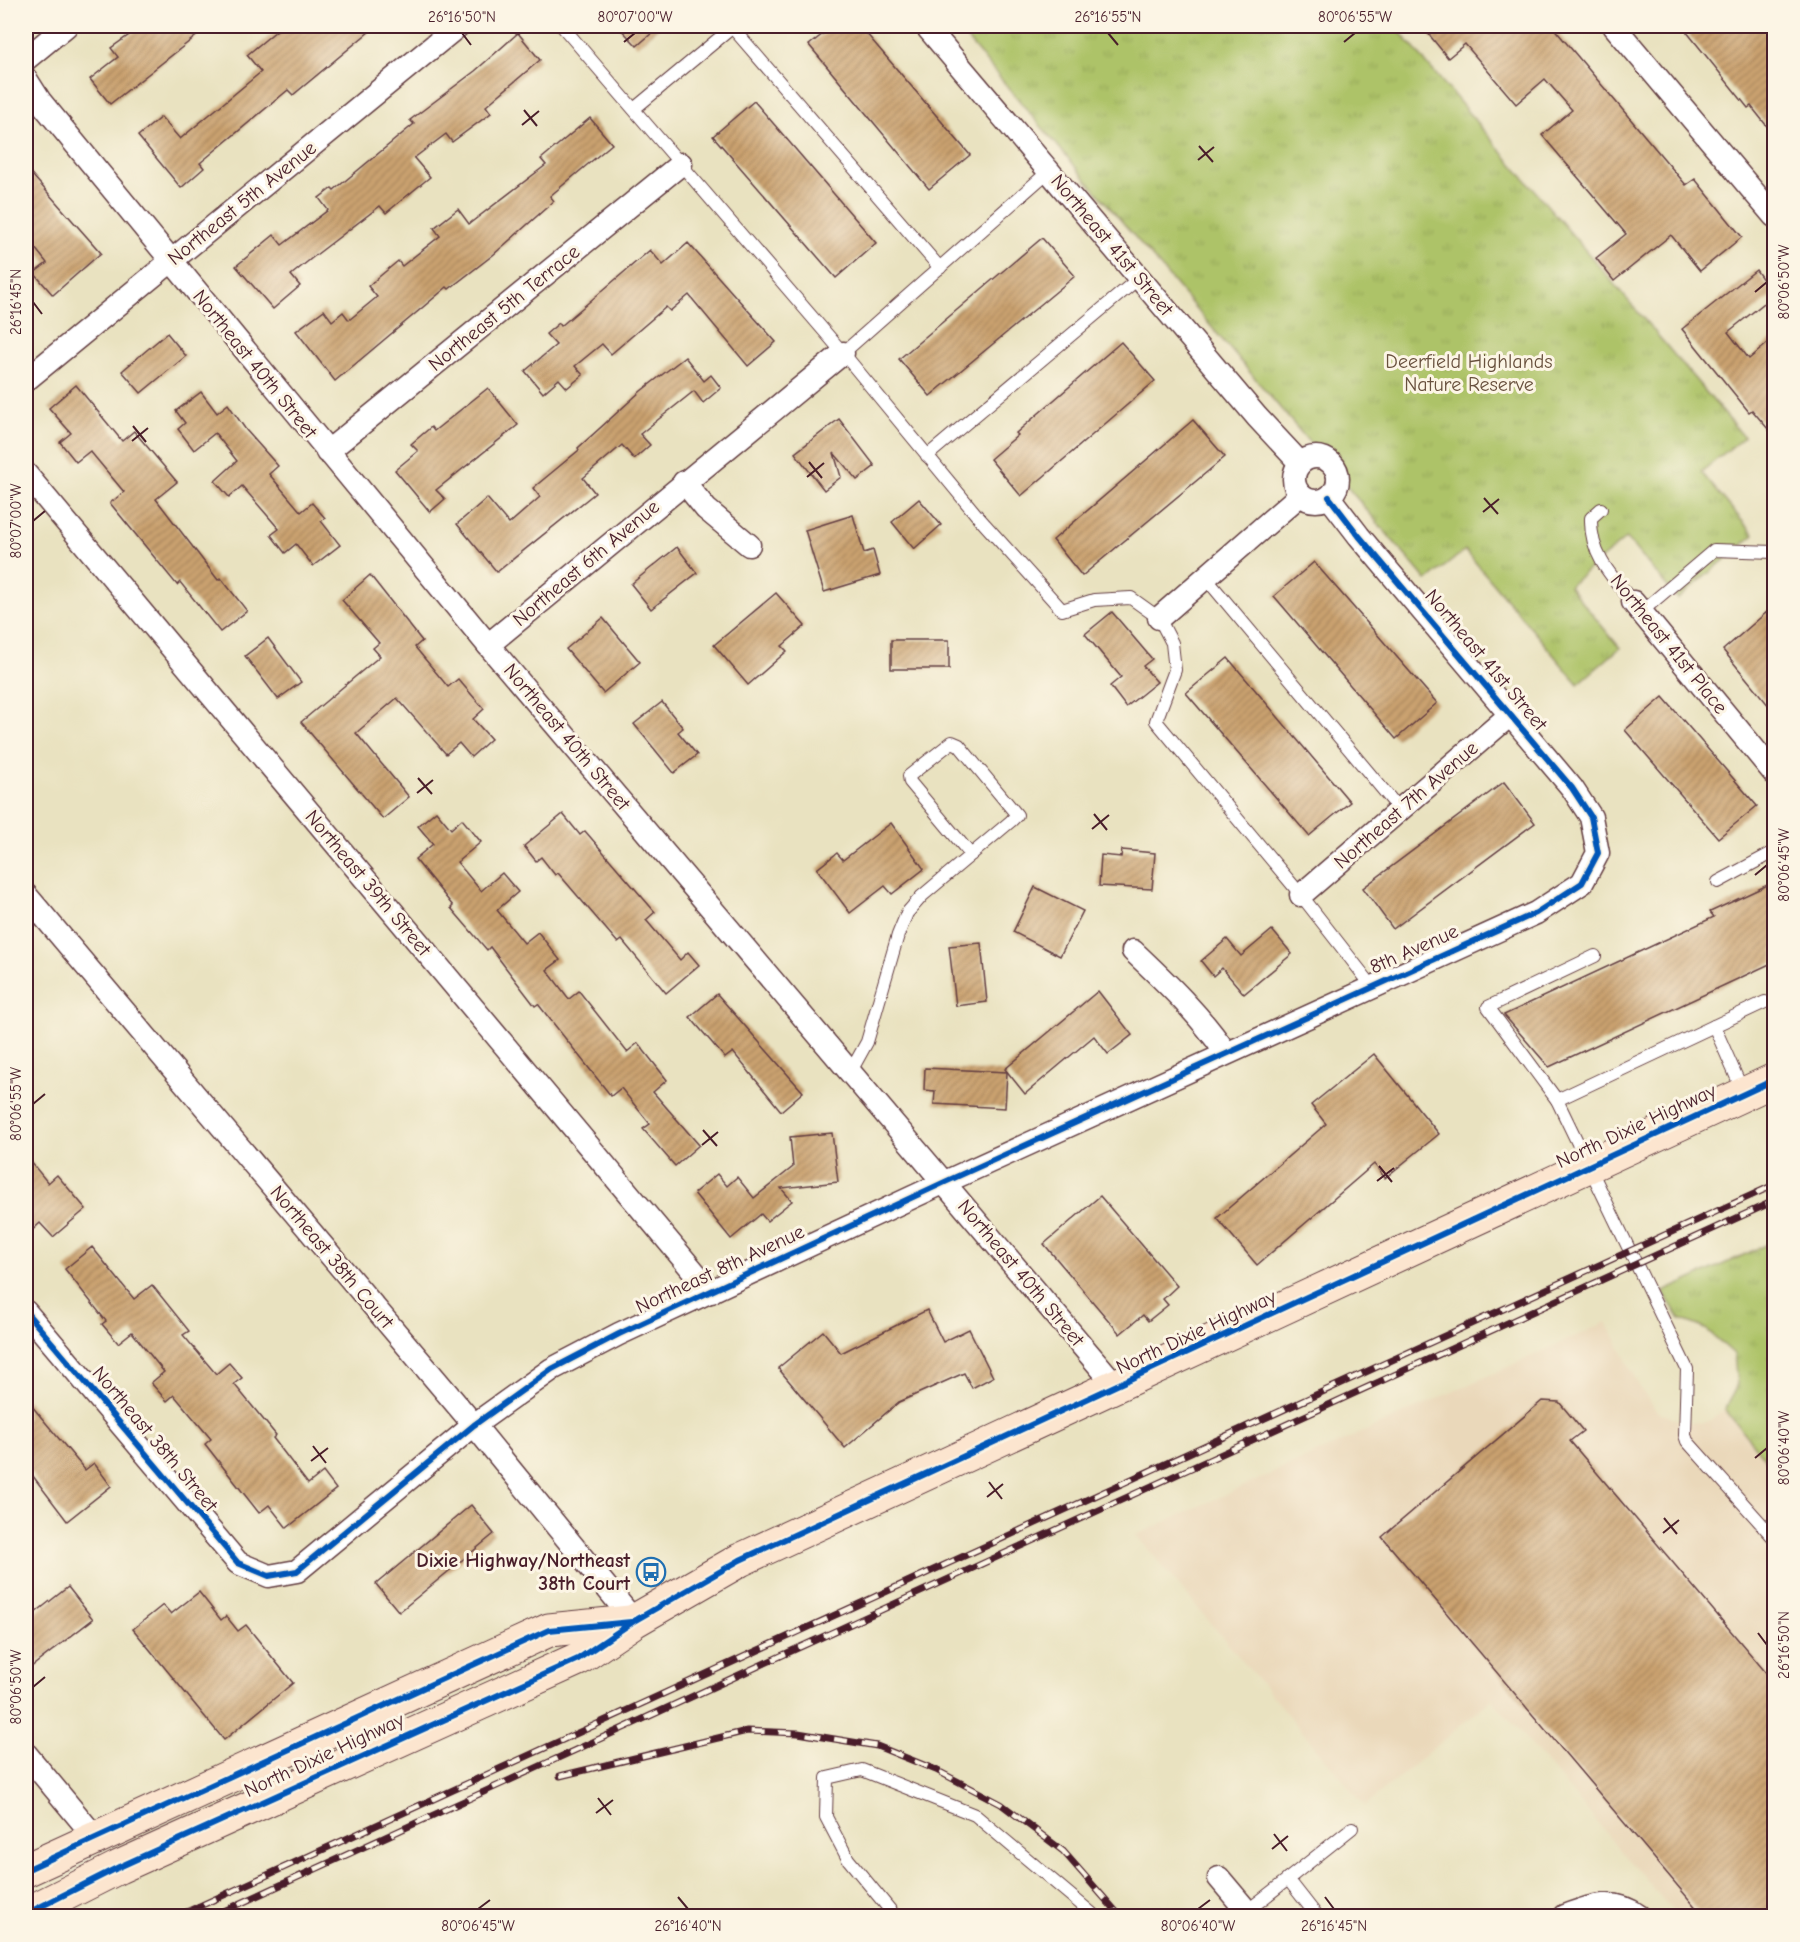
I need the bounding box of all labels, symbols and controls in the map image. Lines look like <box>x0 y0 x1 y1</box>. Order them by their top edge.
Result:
text: 26°16'50"N <box>428 8 496 26</box>
text: 80°07'00"W <box>597 8 673 26</box>
text: 26°16'55"N <box>1075 8 1141 26</box>
text: 80°06'55"W <box>1318 8 1392 26</box>
street label: Northeast 5th Avenue <box>163 136 321 270</box>
street label: Northeast 41st Street <box>1046 170 1179 321</box>
street label: Northeast 5th Terrace <box>424 240 584 376</box>
text: 80°06'50"W <box>1775 244 1793 320</box>
text: 26°16'45"N <box>7 269 25 335</box>
street label: Northeast 40th Street <box>188 285 323 444</box>
park label: Deerfield Highlands Nature Reserve <box>1385 350 1553 396</box>
text: 80°07'00"W <box>7 483 25 559</box>
street label: Northeast 6th Avenue <box>508 495 664 631</box>
street label: Northeast 41st Place <box>1606 570 1732 718</box>
street label: Northeast 41st Street <box>1420 585 1553 736</box>
street label: Northeast 40th Street <box>499 659 636 816</box>
street label: Northeast 7th Avenue <box>1330 736 1482 874</box>
street label: Northeast 39th Street <box>300 805 436 962</box>
text: 80°06'45"W <box>1775 828 1793 902</box>
street label: 8th Avenue <box>1366 919 1462 979</box>
text: 80°06'55"W <box>7 1067 25 1141</box>
street label: North Dixie Highway <box>1552 1079 1720 1173</box>
street label: Northeast 38th Court <box>266 1181 399 1334</box>
street label: Northeast 40th Street <box>953 1195 1090 1352</box>
street label: Northeast 8th Avenue <box>632 1220 808 1318</box>
street label: North Dixie Highway <box>1112 1285 1280 1379</box>
street label: Northeast 38th Street <box>87 1362 223 1517</box>
text: 80°06'40"W <box>1775 1411 1793 1485</box>
place label: Dixie Highway/Northeast 38th Court <box>416 1549 630 1595</box>
bus stop icon: Dixie Highway/Northeast 38th Court <box>635 1556 667 1588</box>
text: 26°16'50"N <box>1775 1611 1793 1679</box>
text: 80°06'50"W <box>7 1649 25 1725</box>
street label: North Dixie Highway <box>240 1708 408 1802</box>
text: 80°06'45"W <box>441 1917 515 1935</box>
text: 26°16'40"N <box>654 1917 722 1935</box>
text: 80°06'40"W <box>1161 1917 1235 1935</box>
text: 26°16'45"N <box>1301 1917 1367 1935</box>

